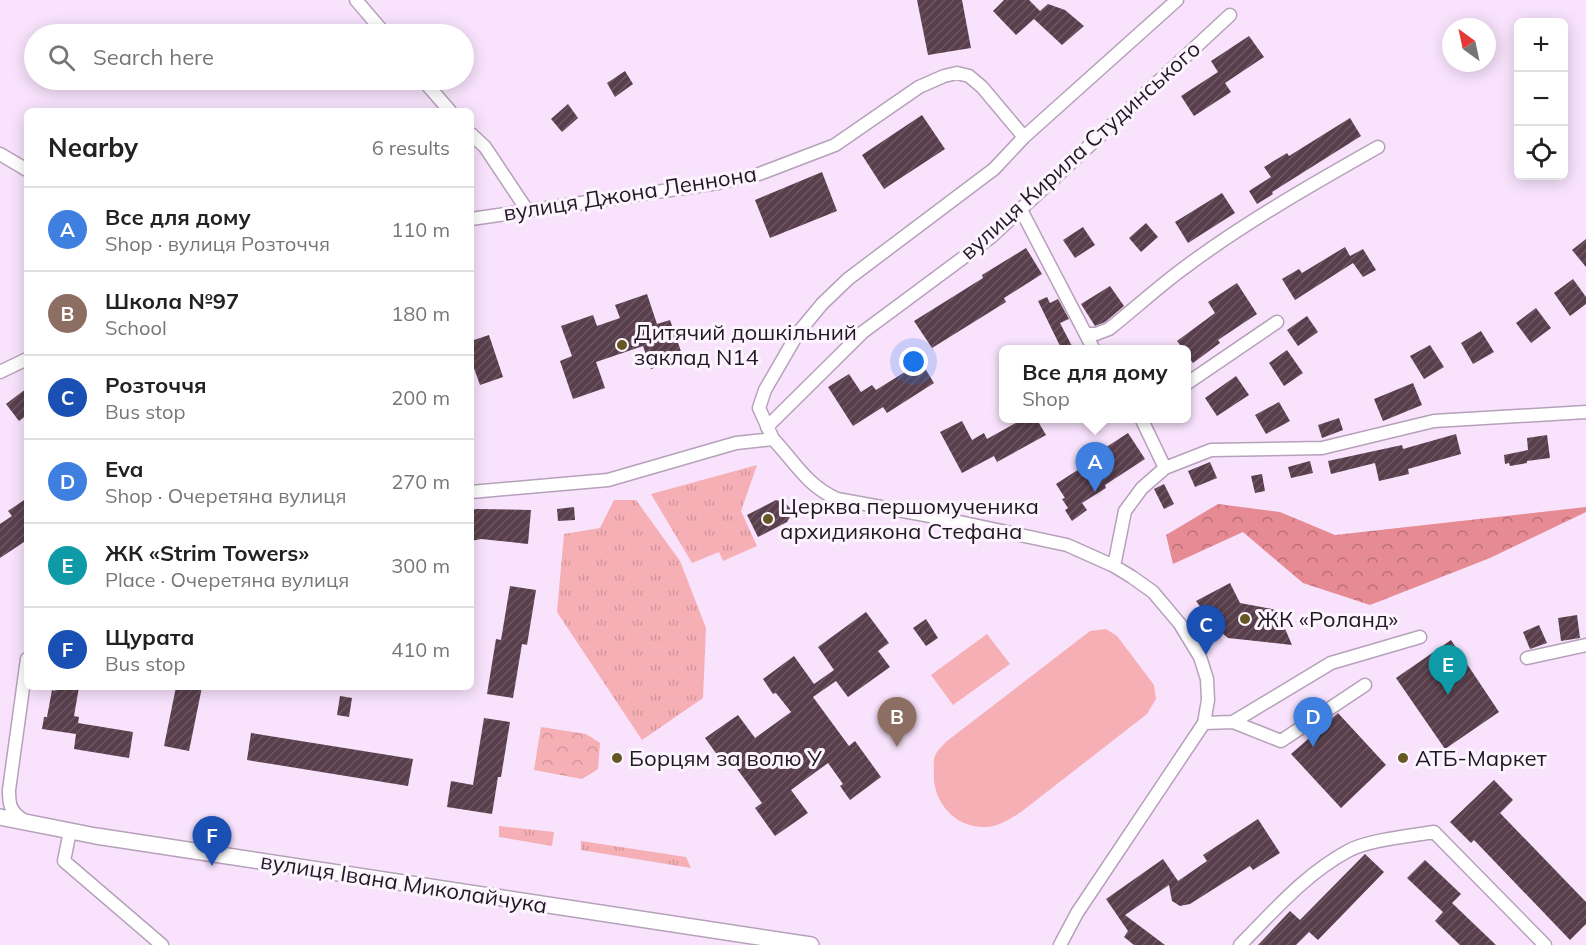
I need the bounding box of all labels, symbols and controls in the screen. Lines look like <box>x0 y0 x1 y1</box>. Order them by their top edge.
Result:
north arrow <box>1442 18 1496 72</box>
map controls <box>1514 18 1568 180</box>
button: + <box>1514 18 1568 72</box>
search box <box>24 24 474 90</box>
street label: вулиця Кирила Студинського <box>954 35 1206 265</box>
icon: search <box>45 41 78 74</box>
text: Search here <box>93 43 214 71</box>
button: − <box>1514 72 1568 126</box>
button: locate <box>1514 126 1568 180</box>
text: Nearby <box>48 131 138 164</box>
text: 6 results <box>372 135 450 160</box>
street label: вулиця Джона Леннона <box>501 159 759 227</box>
text: Все для дому <box>105 203 251 231</box>
text: A <box>60 217 75 242</box>
text: 110 m <box>391 217 450 242</box>
text: Shop · вулиця Розточчя <box>105 231 330 256</box>
text: Школа №97 <box>105 287 239 315</box>
text: B <box>61 301 74 326</box>
text: 180 m <box>391 301 450 326</box>
text: School <box>105 315 167 340</box>
place label: Дитячий дошкільний заклад N14 <box>634 318 857 371</box>
marker: Дитячий дошкільний заклад N14 <box>615 338 629 352</box>
popup <box>999 345 1191 423</box>
your location <box>899 347 928 376</box>
text: Все для дому <box>1022 358 1168 386</box>
text: Розточчя <box>105 371 207 399</box>
text: C <box>61 385 74 410</box>
text: 200 m <box>391 385 450 410</box>
text: Shop <box>1022 386 1070 411</box>
text: Bus stop <box>105 399 185 424</box>
pin: A <box>1076 442 1114 492</box>
text: Eva <box>105 455 143 483</box>
text: D <box>60 469 75 494</box>
text: 270 m <box>391 469 450 494</box>
text: Shop · Очеретяна вулиця <box>105 483 346 508</box>
place label: Церква першомученика архидиякона Стефана <box>780 492 1039 545</box>
marker: Церква першомученика архидиякона Стефана <box>761 512 775 526</box>
text: ЖК «Strim Towers» <box>105 539 309 567</box>
text: E <box>62 553 73 578</box>
text: 300 m <box>391 553 450 578</box>
text: Place · Очеретяна вулиця <box>105 567 349 592</box>
place label: ЖК «Роланд» <box>1257 605 1398 633</box>
pin: C <box>1186 606 1226 655</box>
marker: ЖК «Роланд» <box>1238 612 1252 626</box>
text: Щурата <box>105 623 195 651</box>
text: F <box>62 637 73 662</box>
text: 410 m <box>391 637 450 662</box>
pin: E <box>1428 646 1468 695</box>
text: Bus stop <box>105 651 185 676</box>
pin: B <box>878 698 916 747</box>
pin: D <box>1294 698 1332 747</box>
place label: Борцям за волю У <box>629 744 822 772</box>
place label: АТБ-Маркет <box>1415 744 1547 772</box>
marker: Борцям за волю У <box>610 751 624 765</box>
marker: АТБ-Маркет <box>1396 751 1410 765</box>
pin: F <box>192 816 232 866</box>
street label: вулиця Івана Миколайчука <box>259 847 549 919</box>

